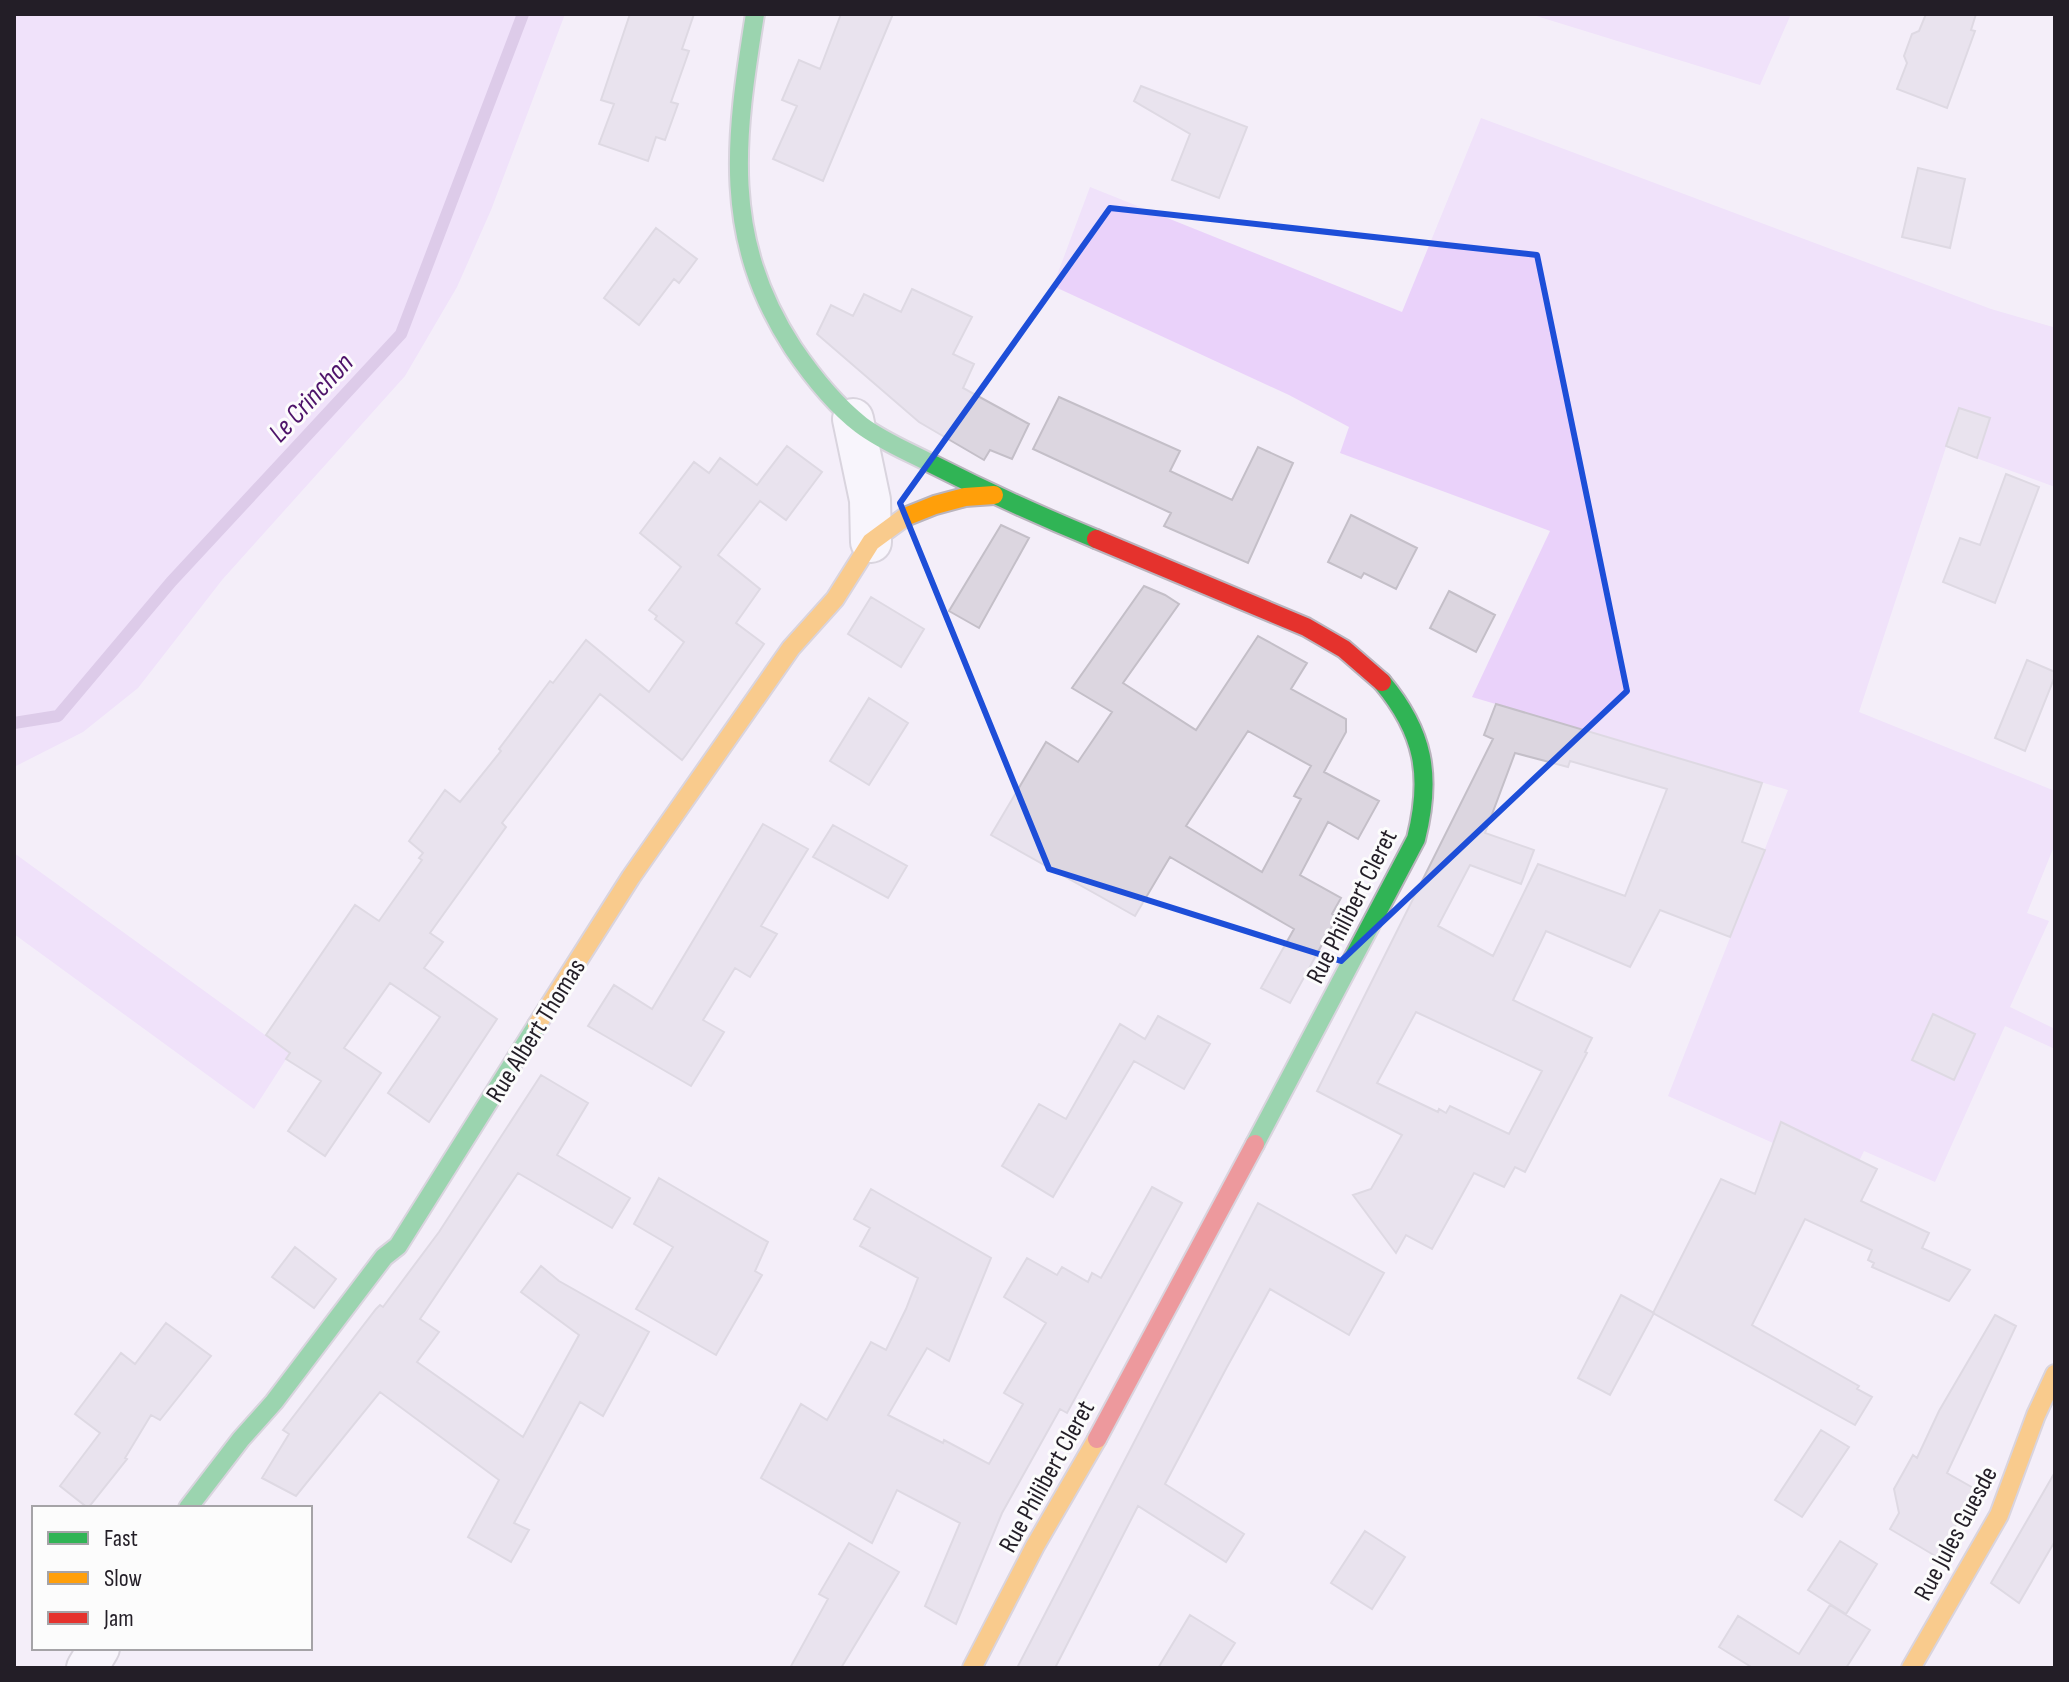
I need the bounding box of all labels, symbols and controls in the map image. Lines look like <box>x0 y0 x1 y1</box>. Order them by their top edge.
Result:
water label: Le Crinchon <box>262 347 360 449</box>
street label: Rue Philibert Cleret <box>1300 824 1405 989</box>
street label: Rue Albert Thomas <box>480 953 593 1108</box>
street label: Rue Philibert Cleret <box>993 1395 1102 1558</box>
street label: Rue Jules Guesde <box>1908 1461 2005 1606</box>
legend <box>32 1506 312 1650</box>
text: Fast <box>104 1524 138 1553</box>
text: Slow <box>104 1564 142 1593</box>
text: Jam <box>103 1604 134 1633</box>

